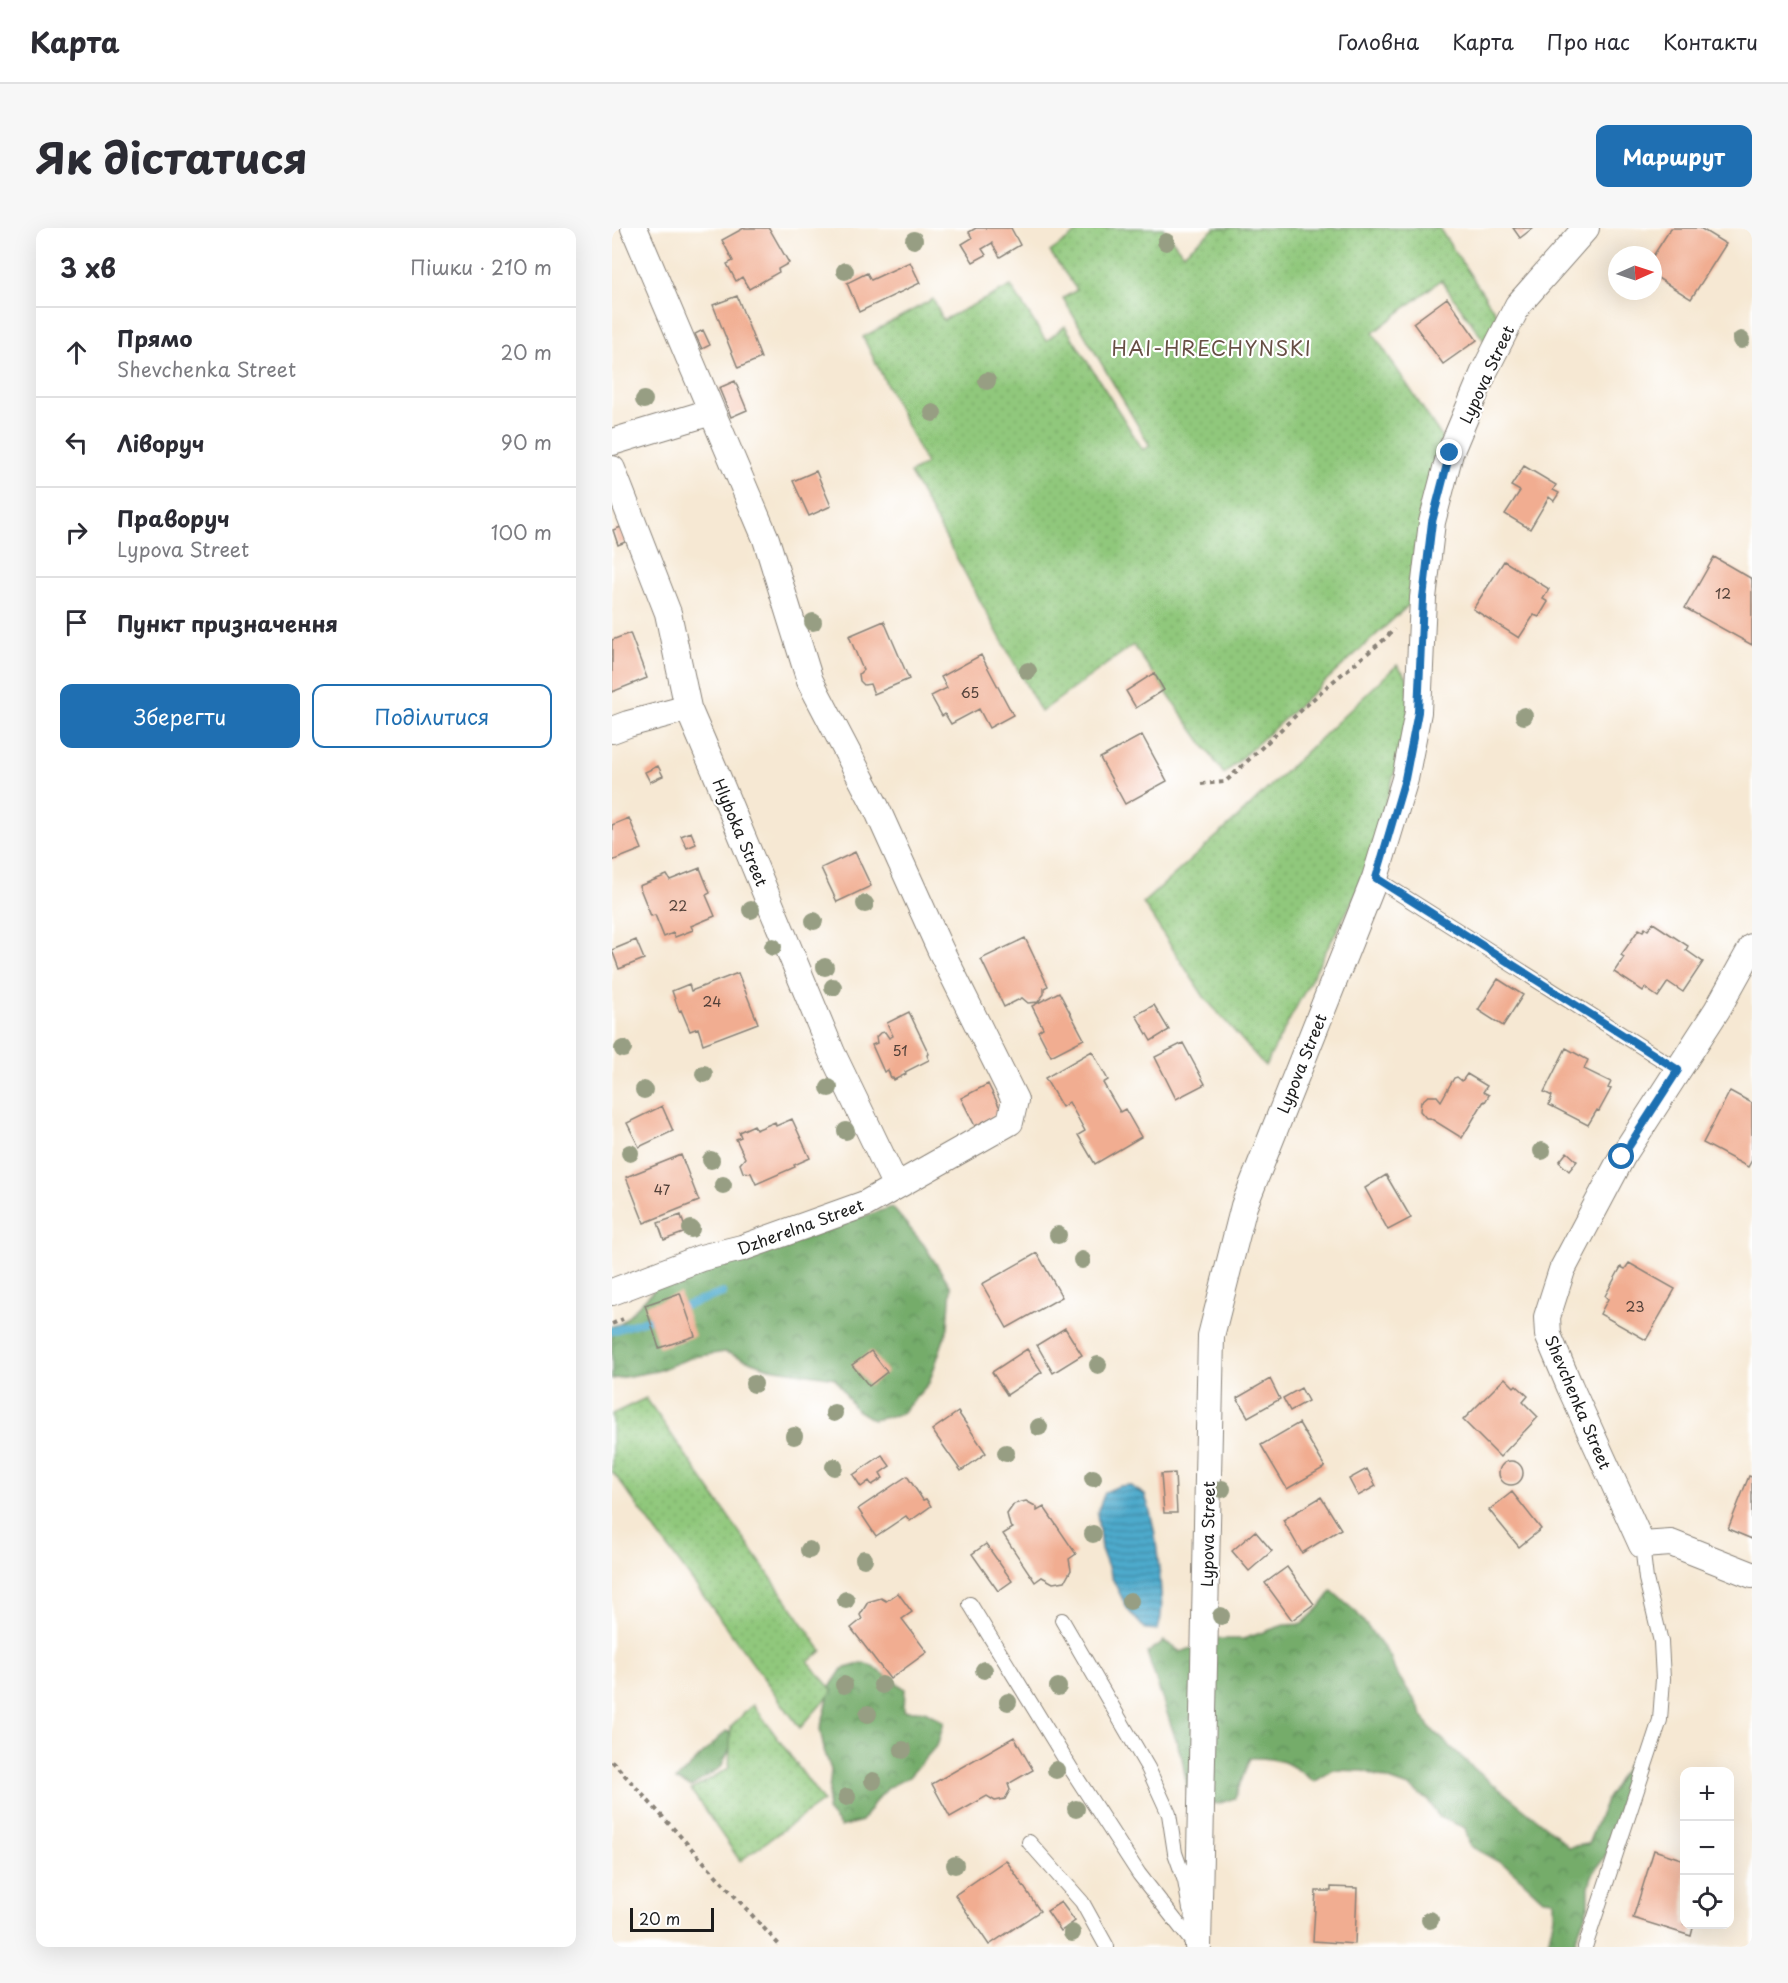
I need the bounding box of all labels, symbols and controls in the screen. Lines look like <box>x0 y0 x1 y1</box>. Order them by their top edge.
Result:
text: Карта <box>30 20 120 63</box>
text: Головна <box>1338 25 1419 57</box>
text: Карта <box>1452 25 1514 57</box>
text: Про нас <box>1547 25 1630 57</box>
text: Контакти <box>1663 25 1758 57</box>
text: Як дістатися <box>36 125 308 188</box>
button: Маршрут <box>1596 125 1752 187</box>
north arrow <box>1608 246 1662 300</box>
text: 3 хв <box>60 248 116 287</box>
text: Пішки · 210 m <box>410 252 552 282</box>
text: Прямо <box>117 321 192 354</box>
street label: Lypova Street <box>1453 321 1519 427</box>
district label: HAI-HRECHYNSKI <box>1111 333 1313 363</box>
icon: ahead <box>60 336 93 369</box>
text: 20 m <box>500 337 552 367</box>
text: Shevchenka Street <box>117 354 296 384</box>
icon: left <box>60 426 93 459</box>
text: Ліворуч <box>117 426 204 459</box>
text: 90 m <box>501 427 552 457</box>
route end <box>1436 439 1462 465</box>
text: Праворуч <box>117 501 230 534</box>
icon: right <box>60 516 93 549</box>
text: 100 m <box>491 517 552 547</box>
text: Lypova Street <box>117 534 249 564</box>
house number: 12 <box>1715 583 1731 604</box>
icon: arrive <box>60 606 93 639</box>
text: Пункт призначення <box>117 606 338 639</box>
house number: 65 <box>961 682 979 703</box>
button: Зберегти <box>60 684 300 748</box>
button: Поділитися <box>312 684 552 748</box>
street label: Hlyboka Street <box>707 774 775 890</box>
house number: 22 <box>669 895 687 916</box>
house number: 24 <box>703 991 721 1012</box>
street label: Lypova Street <box>1270 1009 1332 1117</box>
house number: 51 <box>893 1040 907 1061</box>
route start <box>1608 1143 1634 1169</box>
house number: 47 <box>654 1179 671 1200</box>
street label: Dzherelna Street <box>733 1192 867 1260</box>
house number: 23 <box>1626 1296 1644 1317</box>
street label: Shevchenka Street <box>1540 1331 1618 1473</box>
street label: Lypova Street <box>1194 1480 1220 1587</box>
map controls <box>1680 1767 1734 1929</box>
button: + <box>1680 1767 1734 1821</box>
button: − <box>1680 1821 1734 1875</box>
button: locate <box>1680 1875 1734 1929</box>
scale bar <box>630 1905 714 1932</box>
text: 20 m <box>639 1906 680 1930</box>

